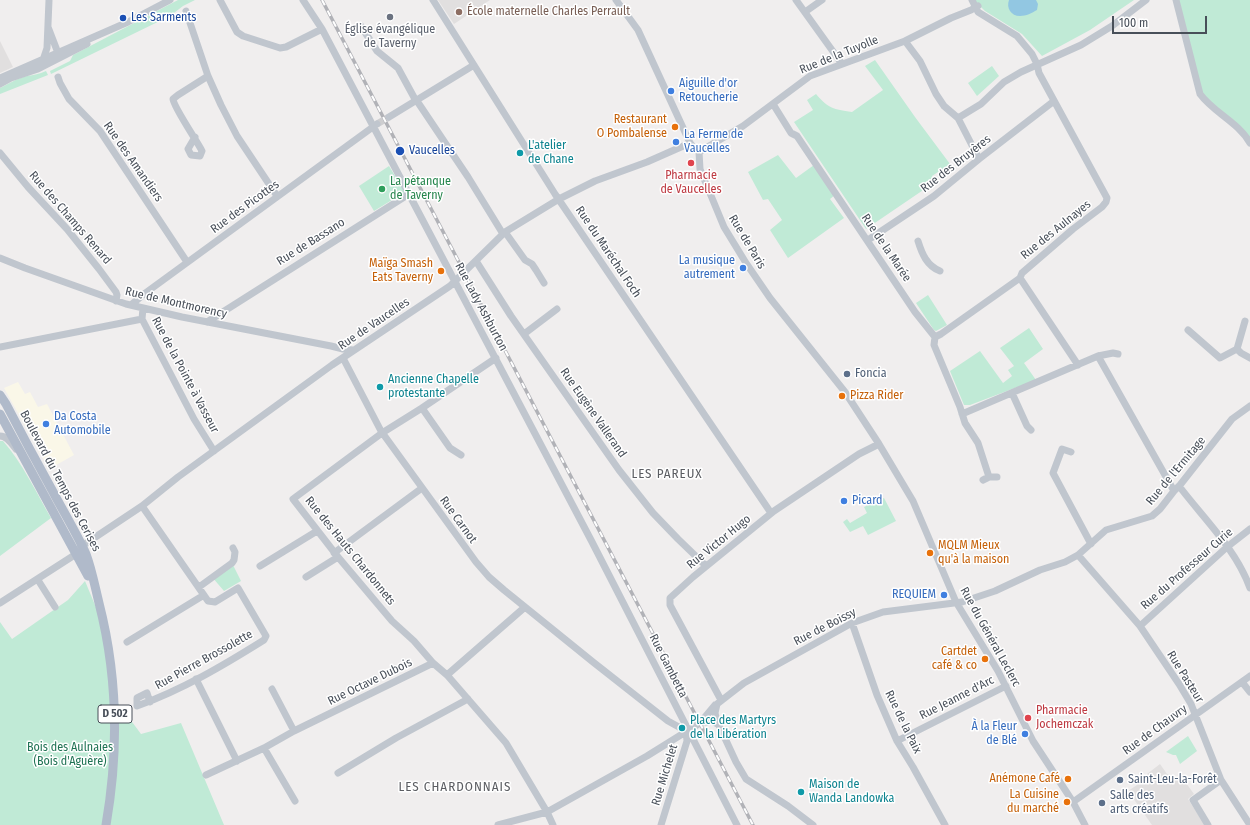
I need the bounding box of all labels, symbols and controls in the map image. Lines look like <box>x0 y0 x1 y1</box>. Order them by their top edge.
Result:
place label: École maternelle Charles Perrault <box>467 5 630 19</box>
marker: École maternelle Charles Perrault <box>454 7 464 17</box>
scale bar <box>1114 8 1209 34</box>
place label: Les Sarments <box>131 11 196 25</box>
marker: Église évangélique de Taverny <box>385 12 395 22</box>
marker: Les Sarments <box>118 13 128 23</box>
text: 100 m <box>1119 16 1148 30</box>
place label: Église évangélique de Taverny <box>345 23 435 51</box>
street label: Rue de la Tuyolle <box>797 33 881 77</box>
place label: Aiguille d'or Retoucherie <box>679 77 738 105</box>
marker: Aiguille d'or Retoucherie <box>666 86 676 96</box>
place label: Restaurant O Pombalense <box>597 113 667 141</box>
street label: Rue des Amandiers <box>100 119 166 205</box>
marker: Restaurant O Pombalense <box>670 122 680 132</box>
place label: La Ferme de Vaucelles <box>684 128 743 156</box>
street label: Rue des Bruyères <box>918 132 994 196</box>
marker: La Ferme de Vaucelles <box>671 137 681 147</box>
place label: L'atelier de Chane <box>528 139 574 167</box>
place label: Vaucelles <box>409 144 455 158</box>
marker: Vaucelles <box>394 145 406 157</box>
marker: L'atelier de Chane <box>515 148 525 158</box>
marker: Pharmacie de Vaucelles <box>686 158 696 168</box>
street label: Rue des Champs Renard <box>26 169 114 267</box>
place label: Pharmacie de Vaucelles <box>660 169 722 197</box>
place label: La pétanque de Taverny <box>390 175 451 203</box>
street label: Rue des Picottes <box>208 177 282 237</box>
marker: La pétanque de Taverny <box>377 184 387 194</box>
street label: Rue des Aulnayes <box>1018 197 1094 263</box>
street label: Rue du Maréchal Foch <box>572 204 644 300</box>
street label: Rue de la Marée <box>858 211 914 285</box>
street label: Rue de Paris <box>725 212 769 272</box>
street label: Rue de Bassano <box>274 215 348 269</box>
place label: La musique autrement <box>679 254 735 282</box>
place label: Maïga Smash Eats Taverny <box>369 257 433 285</box>
street label: Rue Lady Ashburton <box>452 260 510 354</box>
marker: La musique autrement <box>738 263 748 273</box>
marker: Maïga Smash Eats Taverny <box>436 266 446 276</box>
street label: Rue de Montmorency <box>124 284 228 322</box>
street label: Rue de Vaucelles <box>336 295 412 353</box>
street label: Rue de la Pointe à Vasseur <box>148 315 222 435</box>
street label: Rue Eugène Vallerand <box>557 366 629 460</box>
place label: Foncia <box>855 367 887 381</box>
marker: Foncia <box>842 369 852 379</box>
place label: Ancienne Chapelle protestante <box>388 373 479 401</box>
marker: Ancienne Chapelle protestante <box>375 382 385 392</box>
place label: Pizza Rider <box>850 389 903 403</box>
marker: Pizza Rider <box>837 391 847 401</box>
street label: Boulevard du Temps des Cerises <box>17 408 103 554</box>
place label: Da Costa Automobile <box>54 410 111 438</box>
marker: Da Costa Automobile <box>41 419 51 429</box>
street label: Rue de l'Ermitage <box>1143 434 1209 508</box>
district label: LES PAREUX <box>631 466 703 482</box>
street label: Rue des Hauts Chardonnets <box>302 494 398 608</box>
street label: Rue Carnot <box>436 494 480 546</box>
place label: Picard <box>852 494 882 508</box>
marker: Picard <box>839 496 849 506</box>
street label: Rue Victor Hugo <box>684 512 754 572</box>
street label: Rue du Professeur Curie <box>1138 525 1236 613</box>
place label: MQLM Mieux qu'à la maison <box>938 539 1009 567</box>
marker: MQLM Mieux qu'à la maison <box>925 548 935 558</box>
street label: Rue du Général Leclerc <box>957 585 1023 689</box>
place label: REQUIEM <box>892 588 936 602</box>
marker: REQUIEM <box>939 590 949 600</box>
street label: Rue de Boissy <box>791 605 859 649</box>
street label: Rue Pierre Brossolette <box>153 627 255 693</box>
street label: Rue Gambetta <box>646 632 690 700</box>
place label: Cartdet café & co <box>932 645 977 673</box>
street label: Rue Pasteur <box>1163 648 1207 706</box>
marker: Cartdet café & co <box>980 654 990 664</box>
street label: Rue Octave Dubois <box>326 655 414 709</box>
street label: Rue Jeanne d'Arc <box>917 673 997 723</box>
street label: Rue de la Paix <box>882 688 924 756</box>
street label: Rue de Chauvry <box>1120 702 1190 758</box>
place label: Pharmacie Jochemczak <box>1036 704 1093 732</box>
road number: D 502 <box>98 705 132 723</box>
marker: Pharmacie Jochemczak <box>1023 713 1033 723</box>
place label: Place des Martyrs de la Libération <box>690 714 776 742</box>
place label: À la Fleur de Blé <box>971 720 1017 748</box>
marker: Place des Martyrs de la Libération <box>677 723 687 733</box>
marker: À la Fleur de Blé <box>1020 729 1030 739</box>
park label: Bois des Aulnaies (Bois d'Aguère) <box>27 741 113 769</box>
street label: Rue Michelet <box>649 743 681 807</box>
place label: Anémone Café <box>989 772 1060 786</box>
place label: Saint-Leu-la-Forêt <box>1128 773 1217 787</box>
marker: Anémone Café <box>1063 774 1073 784</box>
marker: Saint-Leu-la-Forêt <box>1115 775 1125 785</box>
place label: Maison de Wanda Landowka <box>809 778 894 806</box>
district label: LES CHARDONNAIS <box>399 779 511 795</box>
marker: Maison de Wanda Landowka <box>796 787 806 797</box>
place label: La Cuisine du marché <box>1007 788 1059 816</box>
place label: Salle des arts créatifs <box>1110 789 1168 817</box>
marker: La Cuisine du marché <box>1062 797 1072 807</box>
marker: Salle des arts créatifs <box>1097 798 1107 808</box>

